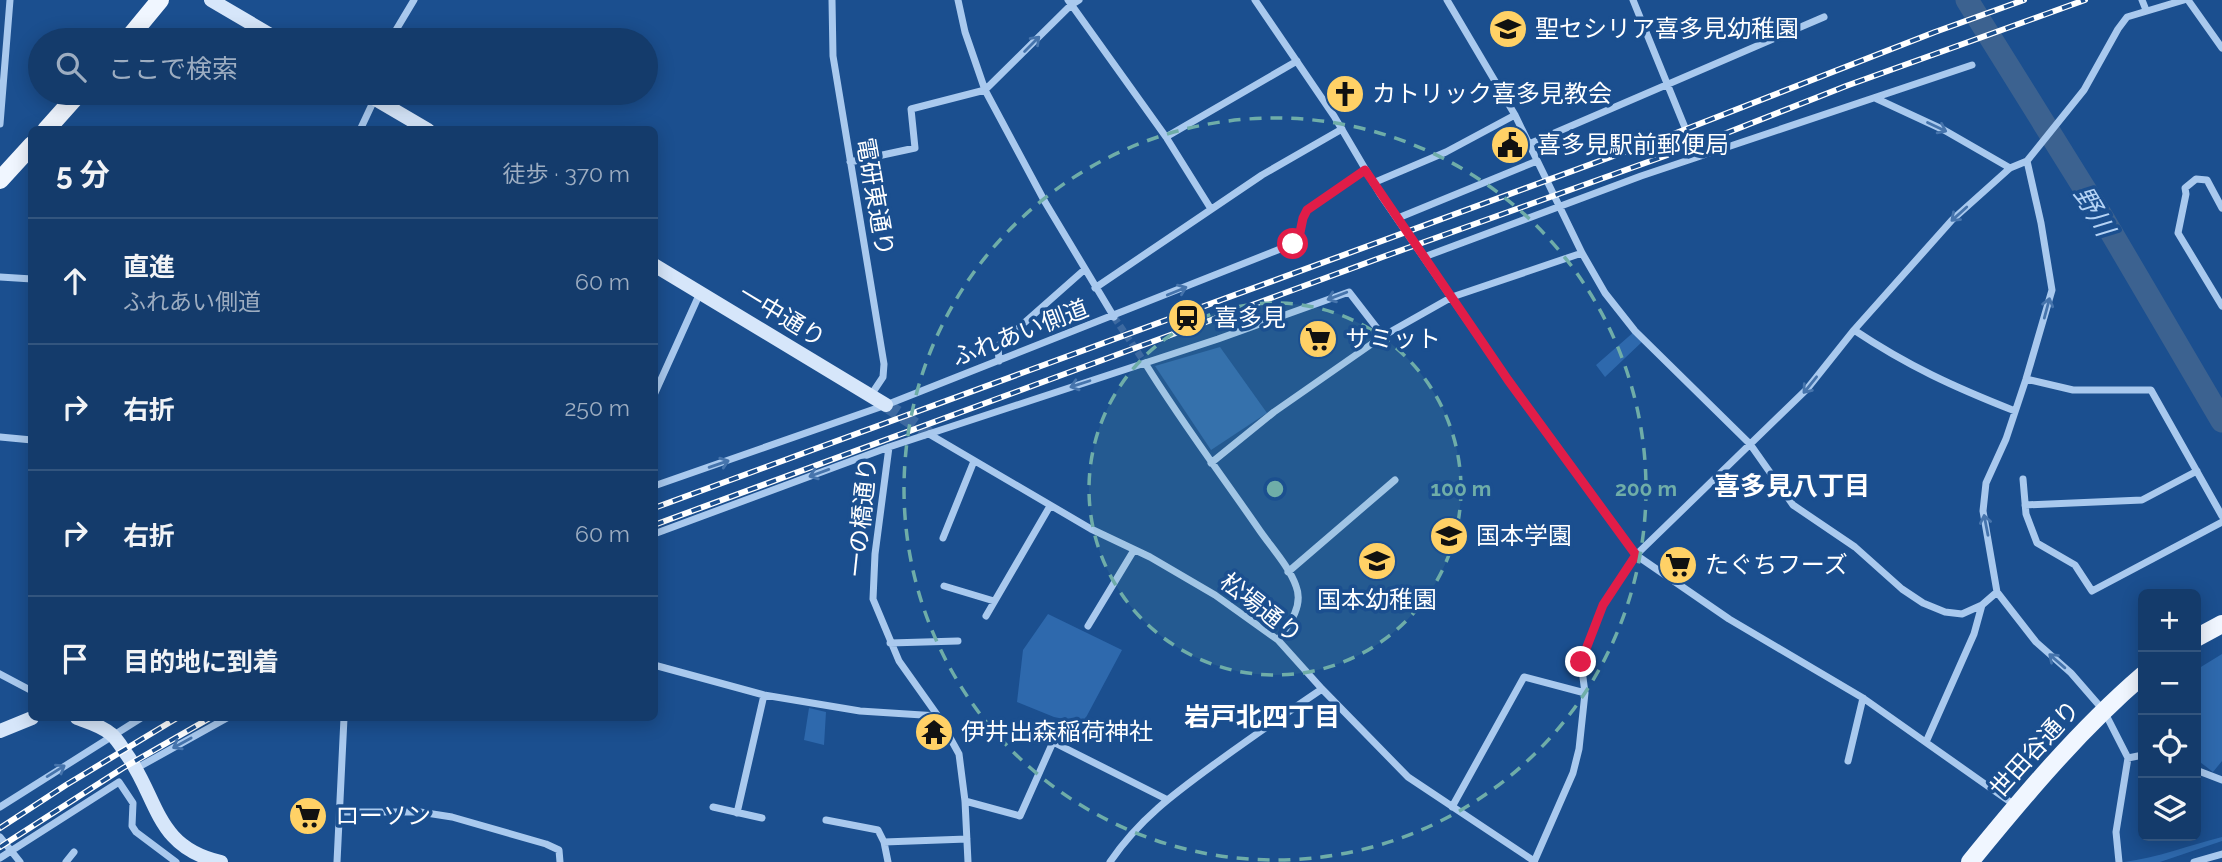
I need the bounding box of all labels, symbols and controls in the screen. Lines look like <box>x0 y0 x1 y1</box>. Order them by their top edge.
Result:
school or university icon: 聖セシリア喜多見幼稚園 <box>1487 8 1529 50</box>
place label: 聖セシリア喜多見幼稚園 <box>1535 14 1799 43</box>
search box <box>28 28 658 105</box>
one-way arrow <box>1023 36 1040 53</box>
icon: search <box>52 48 90 86</box>
text: ここで検索 <box>108 54 238 84</box>
church icon: カトリック喜多見教会 <box>1324 73 1366 115</box>
place label: カトリック喜多見教会 <box>1372 79 1612 108</box>
one-way arrow <box>1926 120 1947 134</box>
public building icon: 喜多見駅前郵便局 <box>1489 124 1531 166</box>
place label: 喜多見駅前郵便局 <box>1537 130 1729 159</box>
street label: 電研東通り <box>851 135 900 259</box>
text: 5 分 <box>56 157 110 192</box>
text: 徒歩 · 370 m <box>502 160 630 187</box>
water label: 野川 <box>2068 181 2122 244</box>
one-way arrow <box>1951 205 1968 222</box>
route start <box>1277 228 1308 259</box>
text: 直進 <box>123 252 175 282</box>
icon: ahead <box>56 262 94 300</box>
text: 60 m <box>575 268 630 295</box>
street label: 一中通り <box>734 278 831 353</box>
one-way arrow <box>1166 284 1187 297</box>
text: ふれあい側道 <box>123 288 261 315</box>
one-way arrow <box>1327 291 1349 304</box>
street label: ふれあい側道 <box>947 293 1092 372</box>
station icon: 喜多見 <box>1166 297 1208 339</box>
one-way arrow <box>2041 298 2054 320</box>
place label: 喜多見 <box>1214 303 1286 332</box>
supermarket icon: サミット <box>1297 318 1339 360</box>
place label: サミット <box>1345 324 1441 353</box>
one-way arrow <box>1802 375 1817 393</box>
one-way arrow <box>1069 378 1091 391</box>
icon: right <box>56 388 94 426</box>
text: 250 m <box>564 394 630 421</box>
text: 右折 <box>123 395 175 425</box>
street label: 一の橋通り <box>841 456 882 578</box>
one-way arrow <box>708 457 730 470</box>
one-way arrow <box>808 468 830 481</box>
district label: 喜多見八丁目 <box>1714 471 1870 501</box>
text: 100 m <box>1431 476 1491 501</box>
text: 200 m <box>1615 476 1677 501</box>
centre of rings <box>1263 477 1287 501</box>
icon: right <box>56 514 94 552</box>
one-way arrow <box>1979 514 1992 537</box>
school or university icon: 国本学園 <box>1428 515 1470 557</box>
text: 60 m <box>575 520 630 547</box>
text: 右折 <box>123 521 175 551</box>
place label: 国本学園 <box>1476 521 1572 550</box>
school or university icon: 国本幼稚園 <box>1356 540 1398 582</box>
supermarket icon: たぐちフーズ <box>1657 544 1699 586</box>
place label: たぐちフーズ <box>1705 550 1848 579</box>
street label: 松場通り <box>1215 567 1308 649</box>
place label: 国本幼稚園 <box>1317 585 1437 614</box>
map controls <box>2138 589 2201 841</box>
button: + <box>2138 589 2201 652</box>
icon: arrive <box>56 640 94 678</box>
route end <box>1565 646 1596 677</box>
text: 目的地に到着 <box>123 647 279 677</box>
button: − <box>2138 652 2201 715</box>
one-way arrow <box>2049 653 2067 669</box>
street label: 世田谷通り <box>1984 694 2086 803</box>
district label: 岩戸北四丁目 <box>1184 702 1340 732</box>
temple icon: 伊井出森稲荷神社 <box>913 711 955 753</box>
button: locate <box>2138 715 2201 778</box>
place label: 伊井出森稲荷神社 <box>961 717 1153 746</box>
one-way arrow <box>172 737 193 750</box>
one-way arrow <box>46 764 66 778</box>
button: layers <box>2138 778 2201 841</box>
supermarket icon: ローソン <box>287 795 329 837</box>
place label: ローソン <box>335 801 431 830</box>

